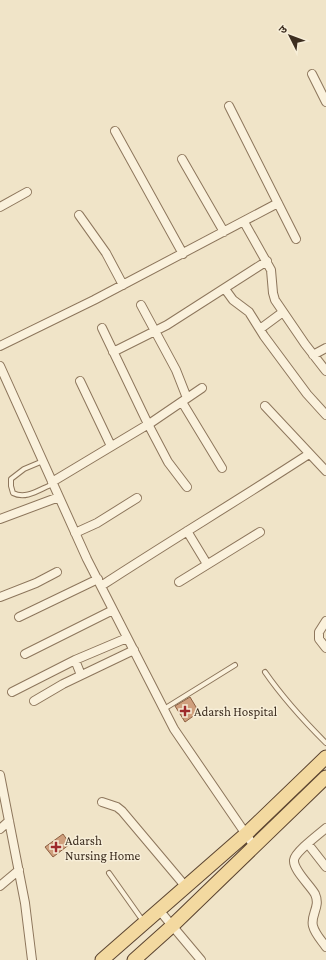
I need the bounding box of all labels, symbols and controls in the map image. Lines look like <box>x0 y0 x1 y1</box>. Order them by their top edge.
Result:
north arrow <box>270 16 310 56</box>
text: उ <box>276 22 290 36</box>
place label: Adarsh Hospital <box>194 704 278 719</box>
marker: Adarsh Hospital <box>179 705 191 717</box>
place label: Adarsh Nursing Home <box>65 833 141 863</box>
marker: Adarsh Nursing Home <box>50 841 62 853</box>

